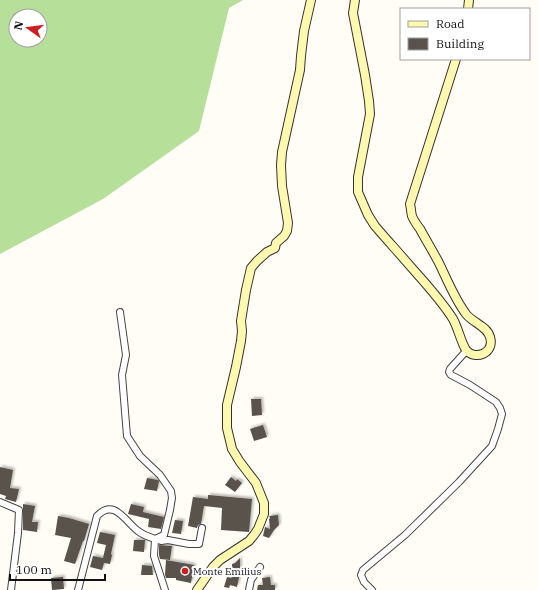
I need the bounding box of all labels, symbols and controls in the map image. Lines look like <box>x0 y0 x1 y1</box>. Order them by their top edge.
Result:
north arrow <box>8 8 48 48</box>
legend <box>400 8 530 60</box>
text: Road <box>436 16 465 31</box>
text: N <box>10 19 26 31</box>
text: Building <box>436 36 484 51</box>
scale bar <box>10 556 105 582</box>
text: 100 m <box>16 562 52 577</box>
place label: Monte Emilius <box>193 565 261 578</box>
marker: Monte Emilius <box>180 566 190 576</box>

